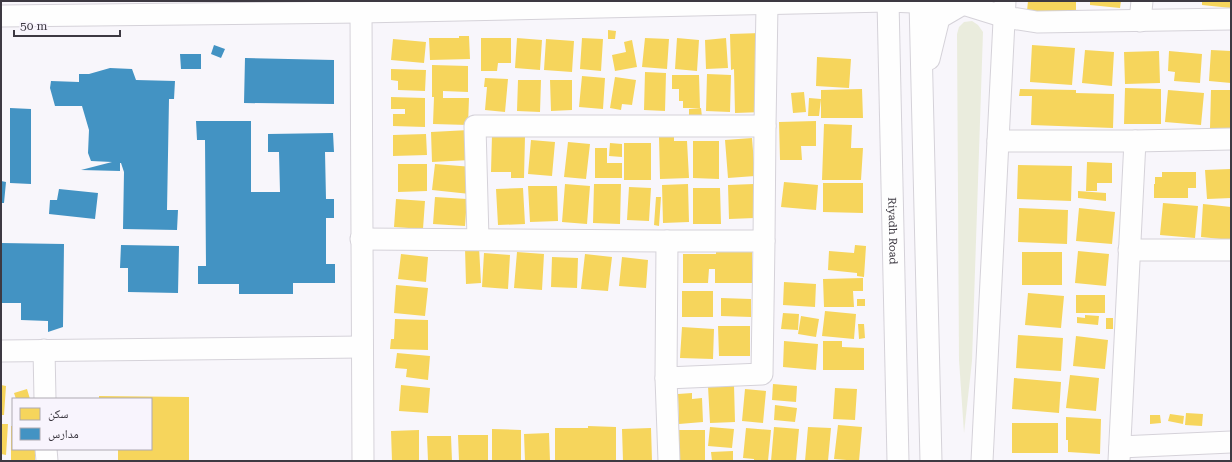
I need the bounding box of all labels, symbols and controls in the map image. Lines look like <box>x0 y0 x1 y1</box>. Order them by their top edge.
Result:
scale bar <box>14 12 120 38</box>
text: 50 m <box>20 19 47 33</box>
street label: Riyadh Road <box>886 197 900 265</box>
legend <box>12 398 152 450</box>
text: سكن <box>48 407 69 421</box>
text: مدارس <box>48 427 79 441</box>

